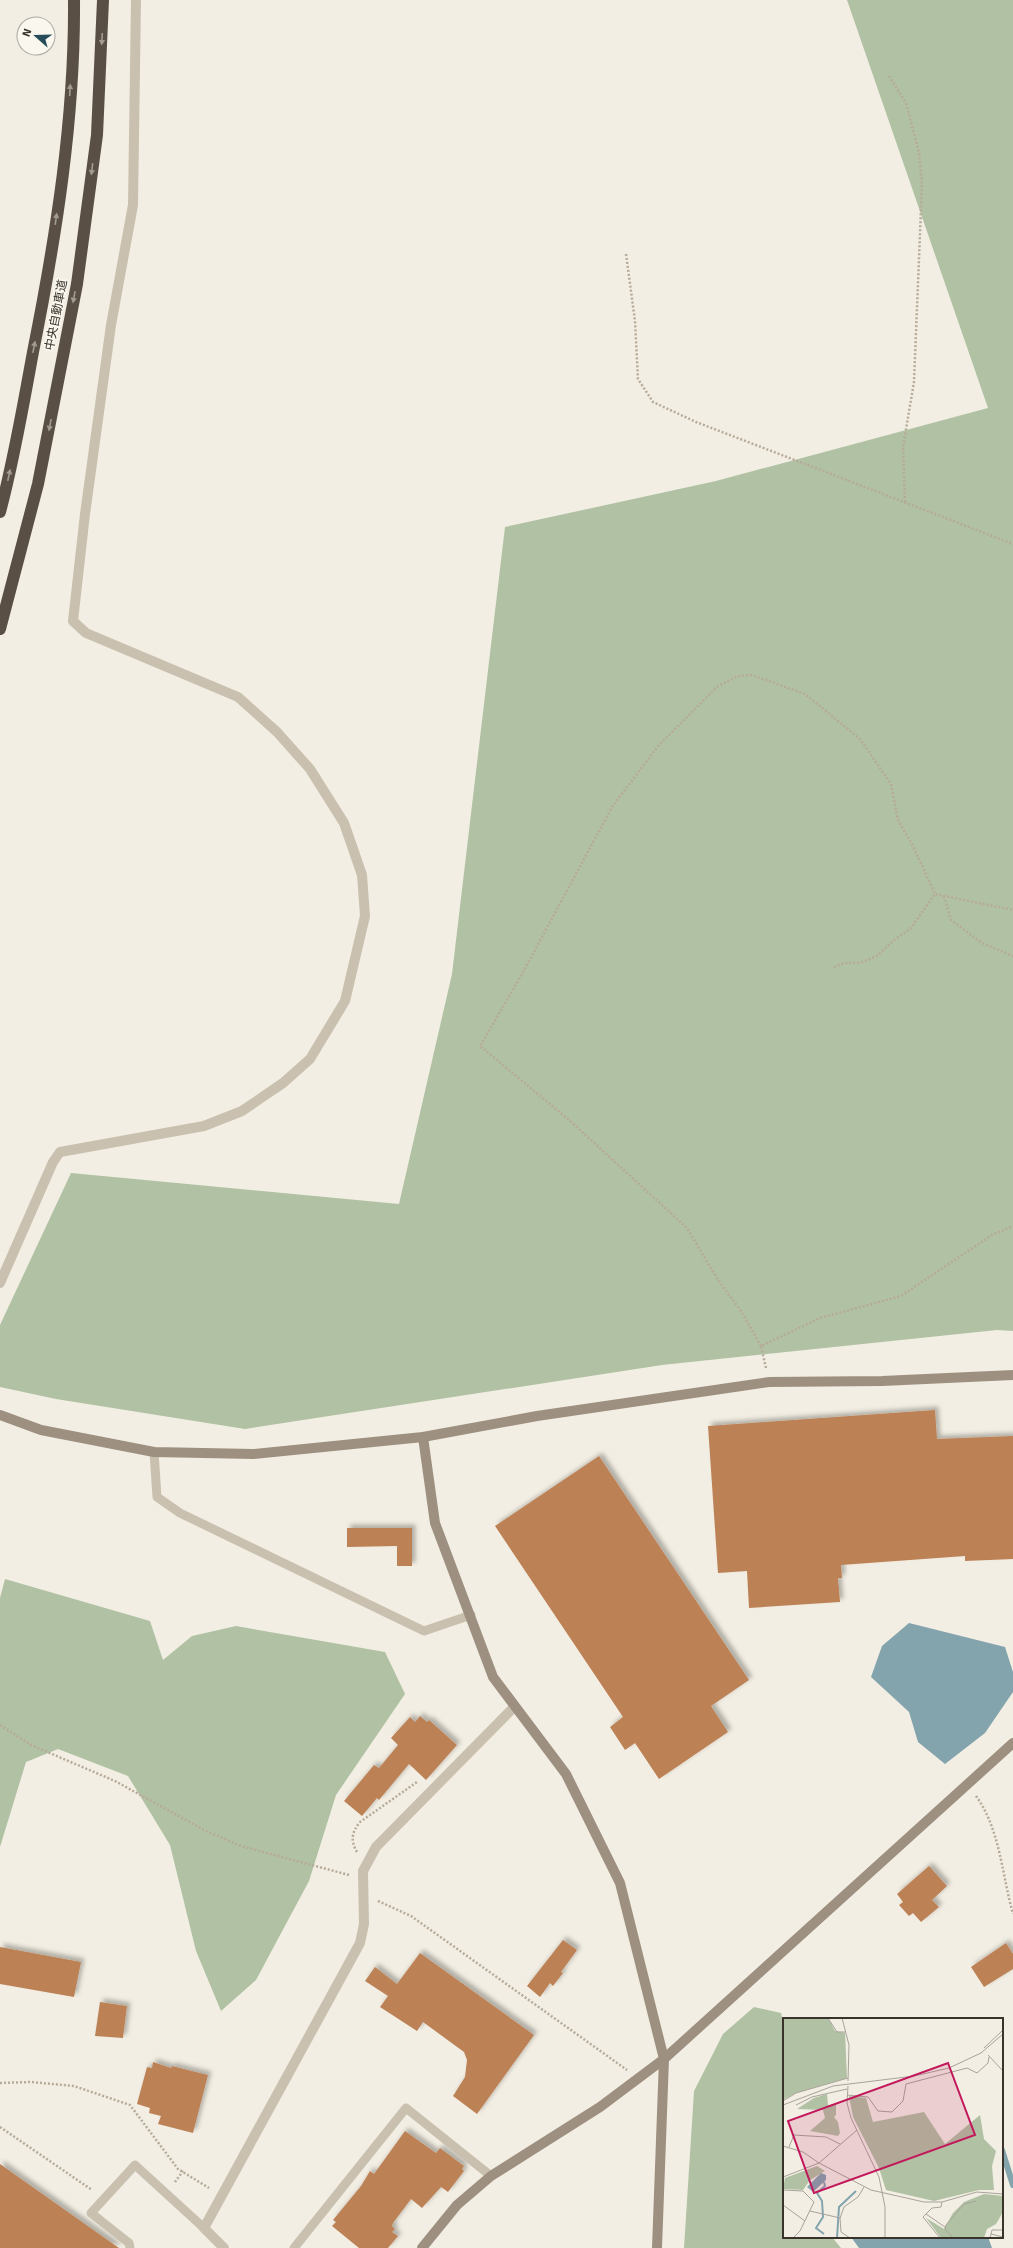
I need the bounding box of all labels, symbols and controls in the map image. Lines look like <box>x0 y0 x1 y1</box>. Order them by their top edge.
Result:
north arrow <box>16 16 56 56</box>
text: N <box>20 27 34 39</box>
one-way arrow <box>99 33 105 46</box>
one-way arrow <box>67 83 73 96</box>
one-way arrow <box>89 162 95 175</box>
one-way arrow <box>53 213 59 225</box>
street label: 中央自動車道 <box>42 278 71 352</box>
one-way arrow <box>71 291 77 303</box>
one-way arrow <box>32 341 38 353</box>
one-way arrow <box>46 419 52 431</box>
one-way arrow <box>7 468 13 481</box>
inset map <box>783 2018 1003 2238</box>

